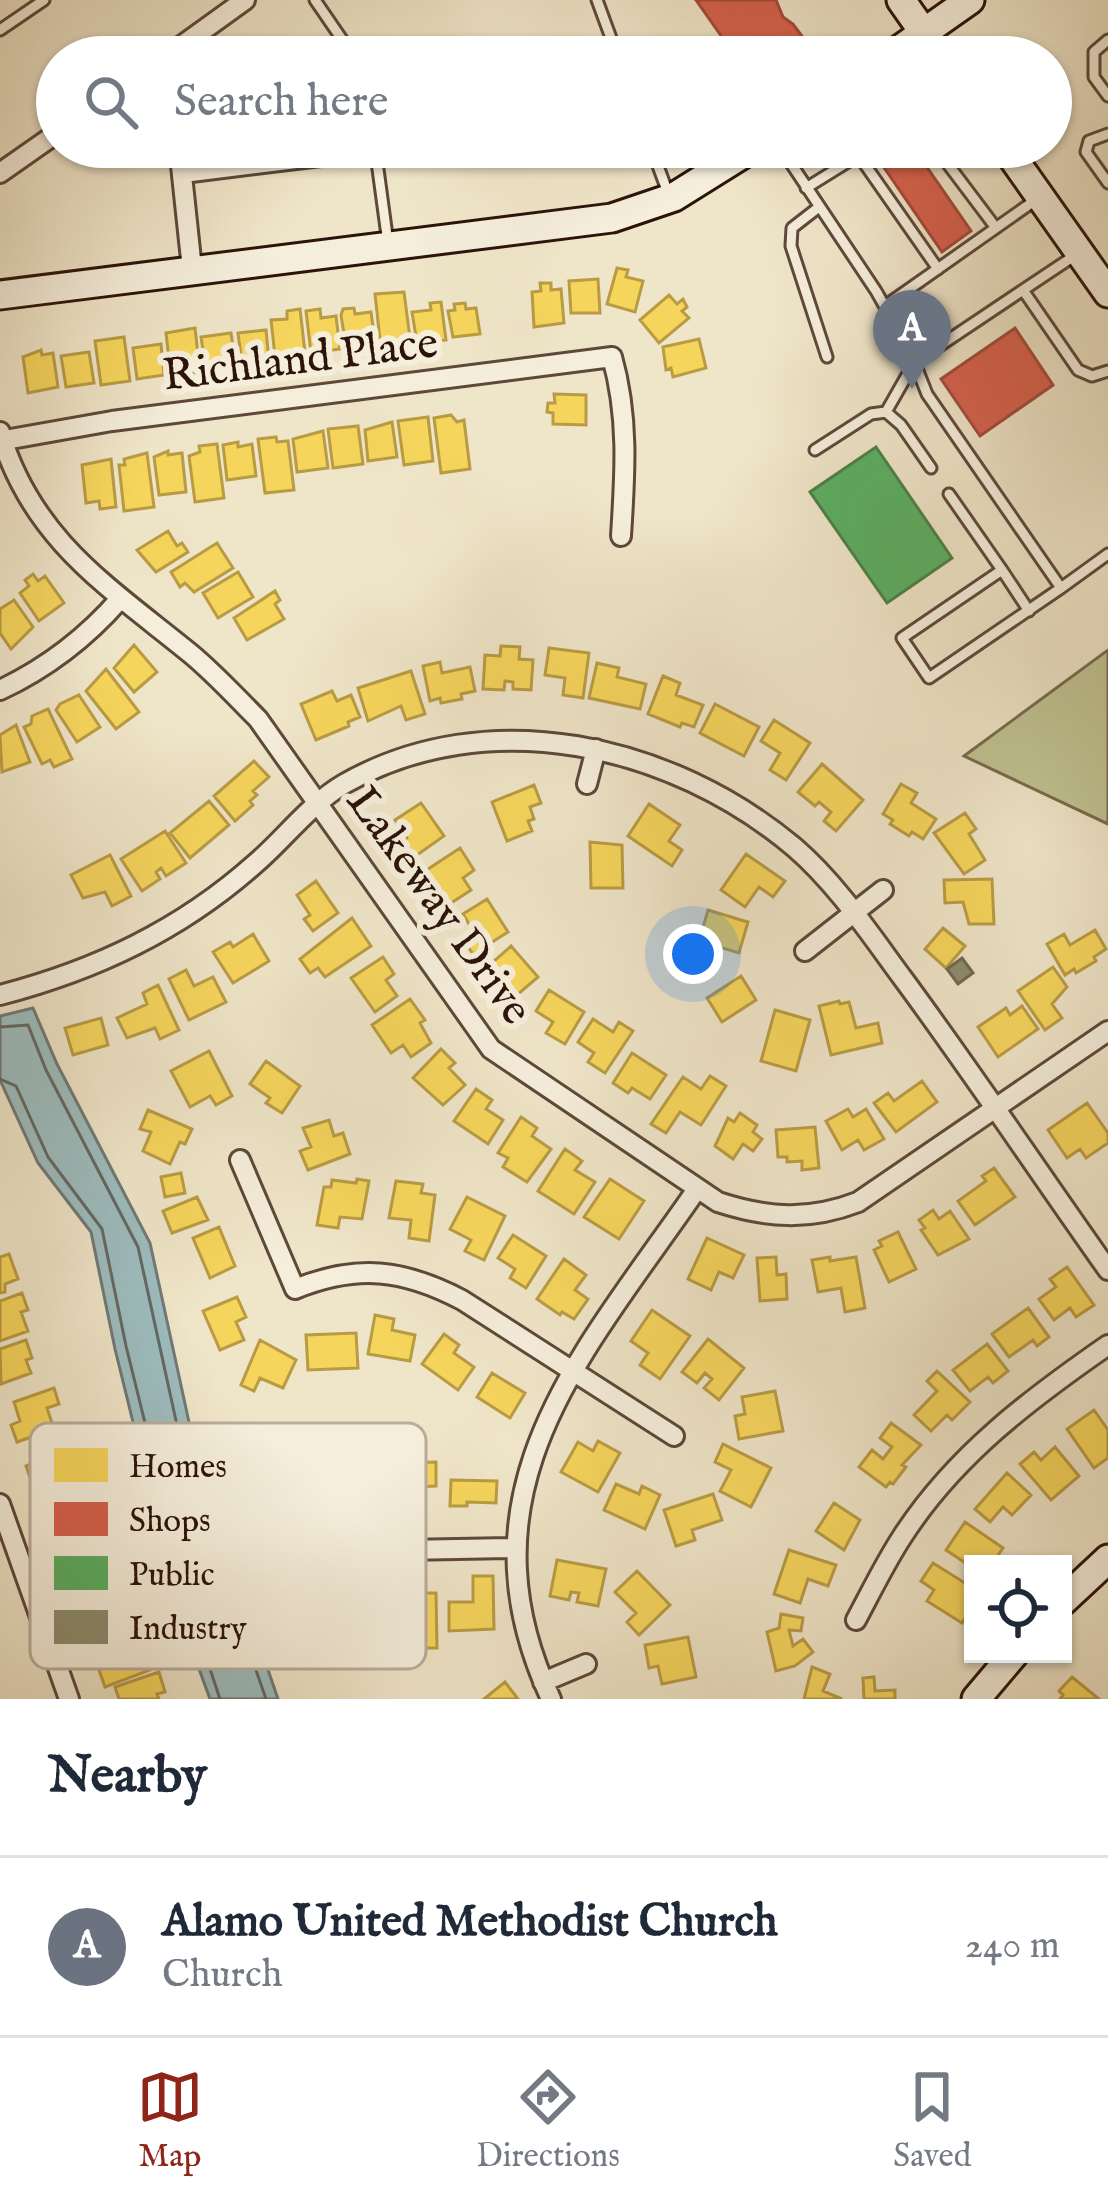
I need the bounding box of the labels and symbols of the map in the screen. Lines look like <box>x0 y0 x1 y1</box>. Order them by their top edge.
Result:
pin: A <box>873 290 951 389</box>
street label: Richland Place <box>160 315 441 406</box>
street label: Lakeway Drive <box>332 776 544 1037</box>
your location <box>663 924 723 984</box>
legend <box>30 1423 426 1669</box>
text: Homes <box>129 1447 227 1489</box>
text: Shops <box>129 1501 211 1543</box>
text: Public <box>129 1555 215 1597</box>
text: Industry <box>129 1609 248 1651</box>

